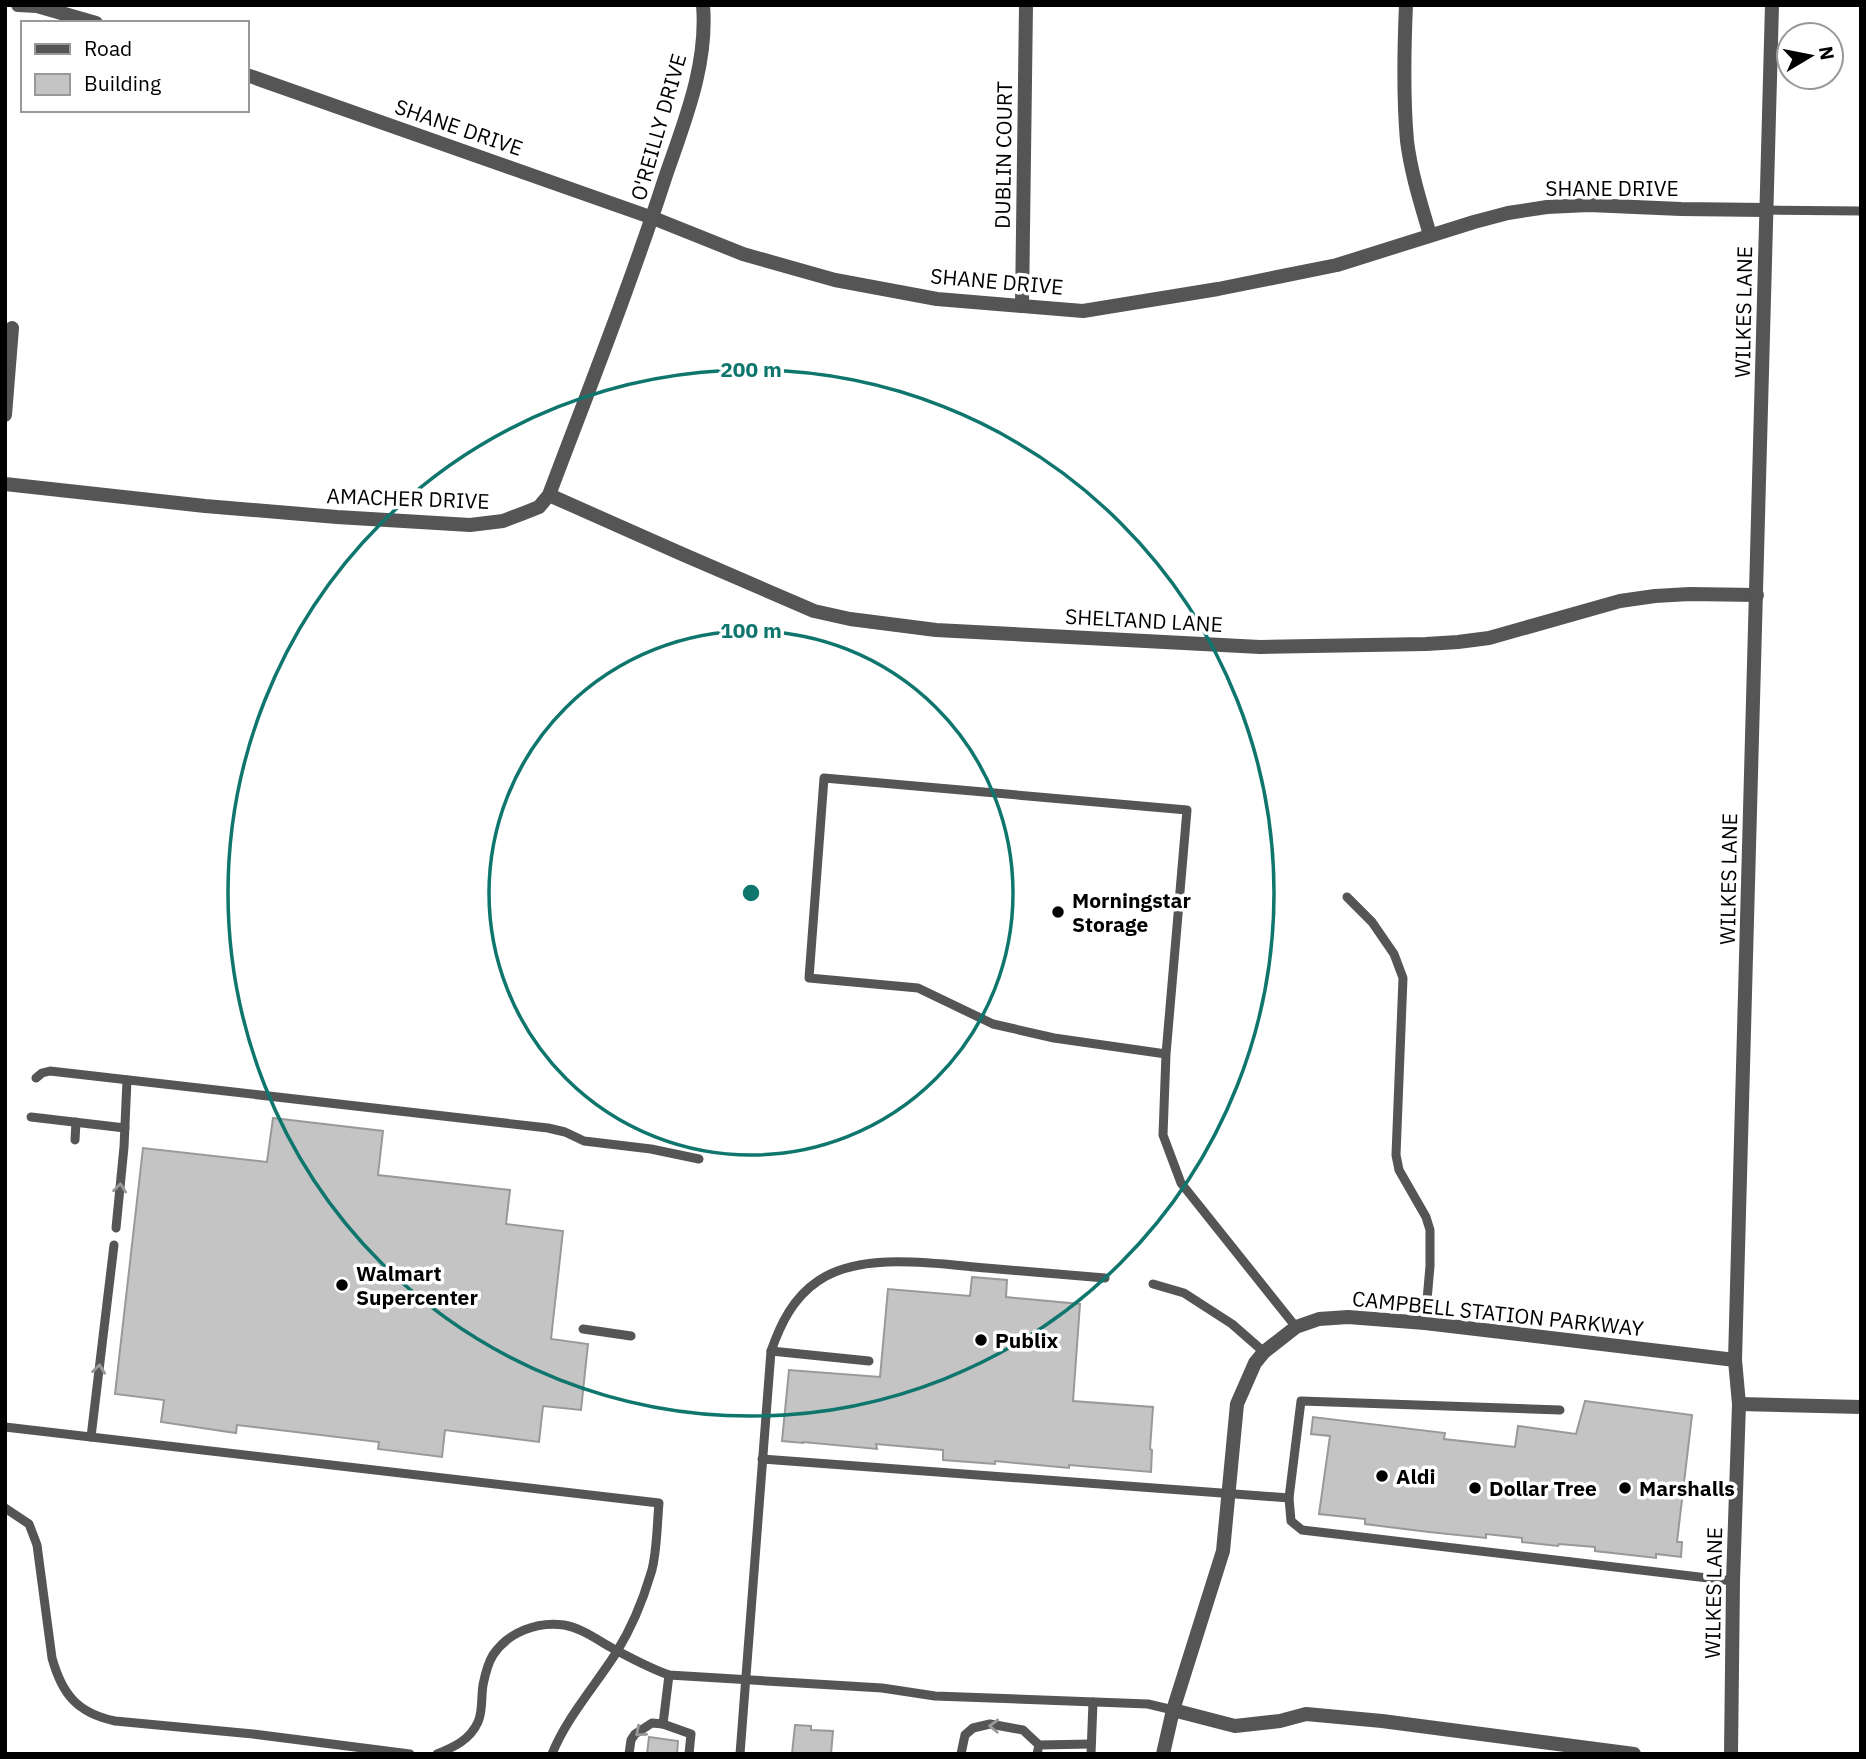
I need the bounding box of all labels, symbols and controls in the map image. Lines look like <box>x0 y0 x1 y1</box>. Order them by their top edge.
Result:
legend <box>21 21 248 112</box>
north arrow <box>1775 21 1845 91</box>
text: Road <box>84 34 132 62</box>
text: N <box>1814 44 1840 62</box>
street label: O'REILLY DRIVE <box>624 50 692 204</box>
text: Building <box>84 69 161 97</box>
street label: DUBLIN COURT <box>988 81 1018 229</box>
street label: SHANE DRIVE <box>391 92 527 162</box>
street label: SHANE DRIVE <box>1545 174 1679 202</box>
street label: WILKES LANE <box>1728 246 1758 378</box>
street label: SHANE DRIVE <box>929 261 1065 301</box>
text: 200 m <box>720 355 782 383</box>
street label: AMACHER DRIVE <box>326 481 490 515</box>
street label: SHELTAND LANE <box>1064 602 1224 638</box>
text: 100 m <box>720 616 782 644</box>
street label: WILKES LANE <box>1713 813 1743 945</box>
centre of rings <box>739 881 763 905</box>
place label: Morningstar Storage <box>1072 886 1192 938</box>
marker: Morningstar Storage <box>1050 904 1066 920</box>
one-way arrow <box>112 1182 127 1193</box>
place label: Walmart Supercenter <box>356 1259 478 1311</box>
marker: Walmart Supercenter <box>334 1277 350 1293</box>
street label: CAMPBELL STATION PARKWAY <box>1351 1284 1646 1342</box>
place label: Publix <box>995 1326 1058 1354</box>
marker: Publix <box>973 1332 989 1348</box>
one-way arrow <box>91 1363 106 1375</box>
place label: Aldi <box>1396 1462 1436 1490</box>
marker: Aldi <box>1374 1468 1390 1484</box>
place label: Dollar Tree <box>1489 1474 1597 1502</box>
place label: Marshalls <box>1639 1474 1735 1502</box>
marker: Dollar Tree <box>1467 1480 1483 1496</box>
marker: Marshalls <box>1617 1480 1633 1496</box>
street label: WILKES LANE <box>1698 1527 1728 1659</box>
one-way arrow <box>988 1718 999 1734</box>
one-way arrow <box>635 1724 648 1736</box>

